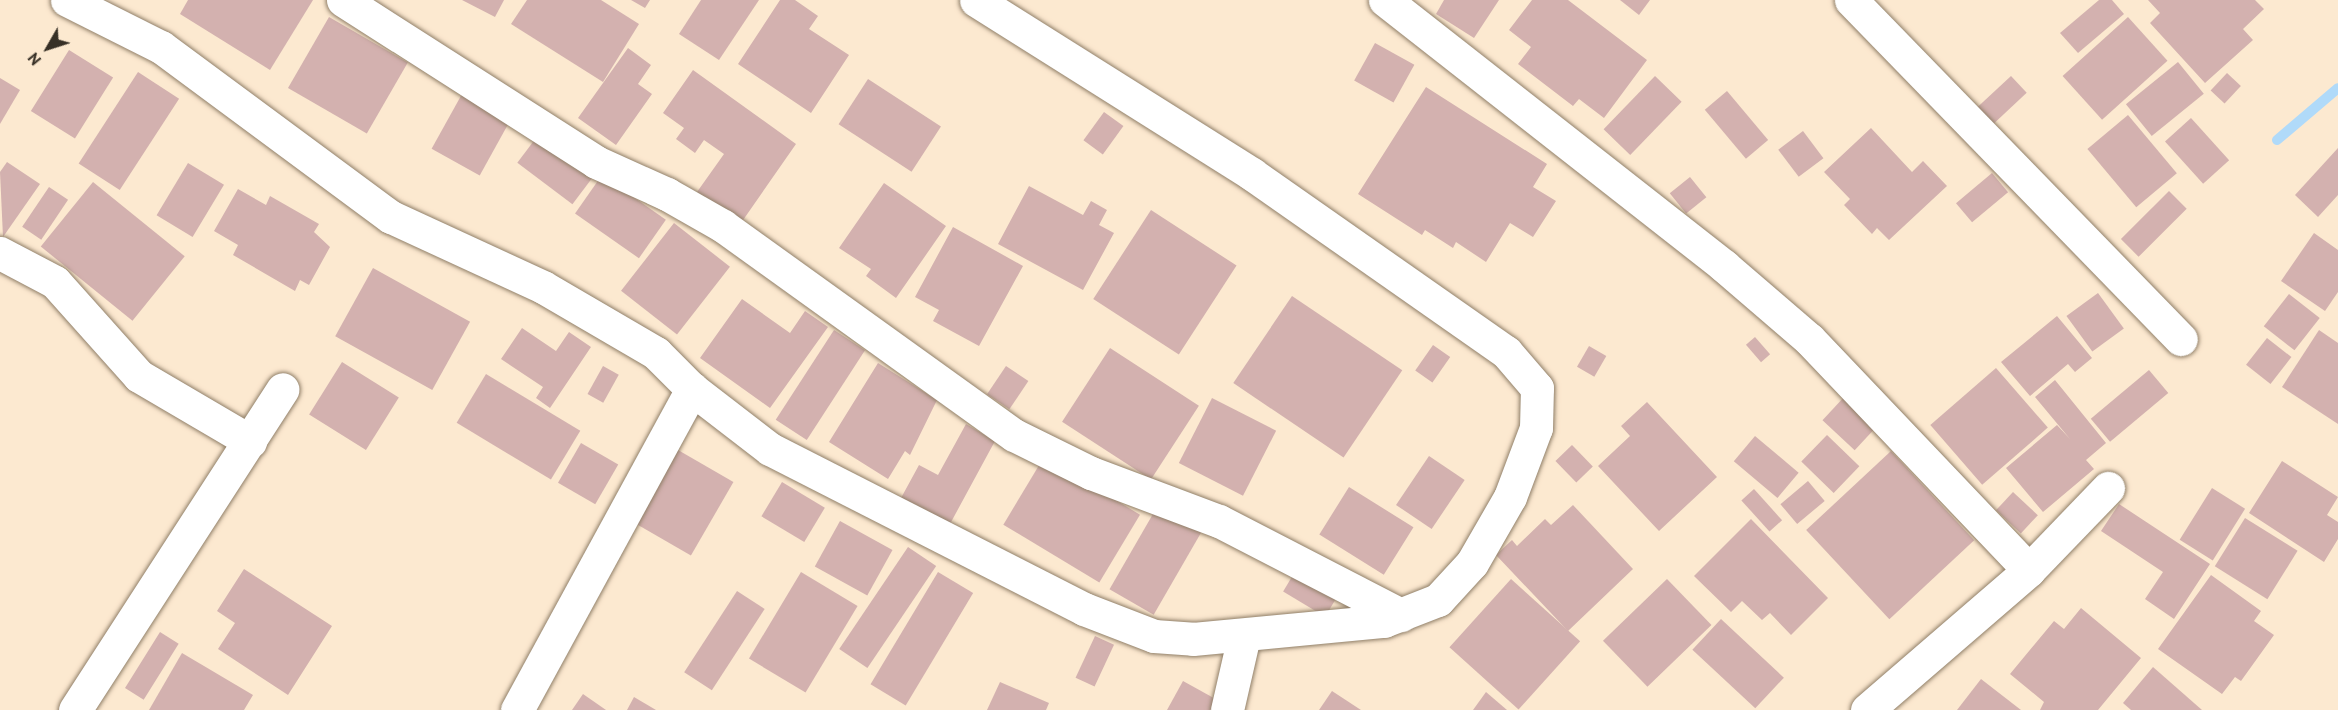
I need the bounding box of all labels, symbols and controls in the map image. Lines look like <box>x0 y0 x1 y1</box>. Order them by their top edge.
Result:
north arrow <box>18 18 78 78</box>
text: N <box>23 49 45 70</box>

